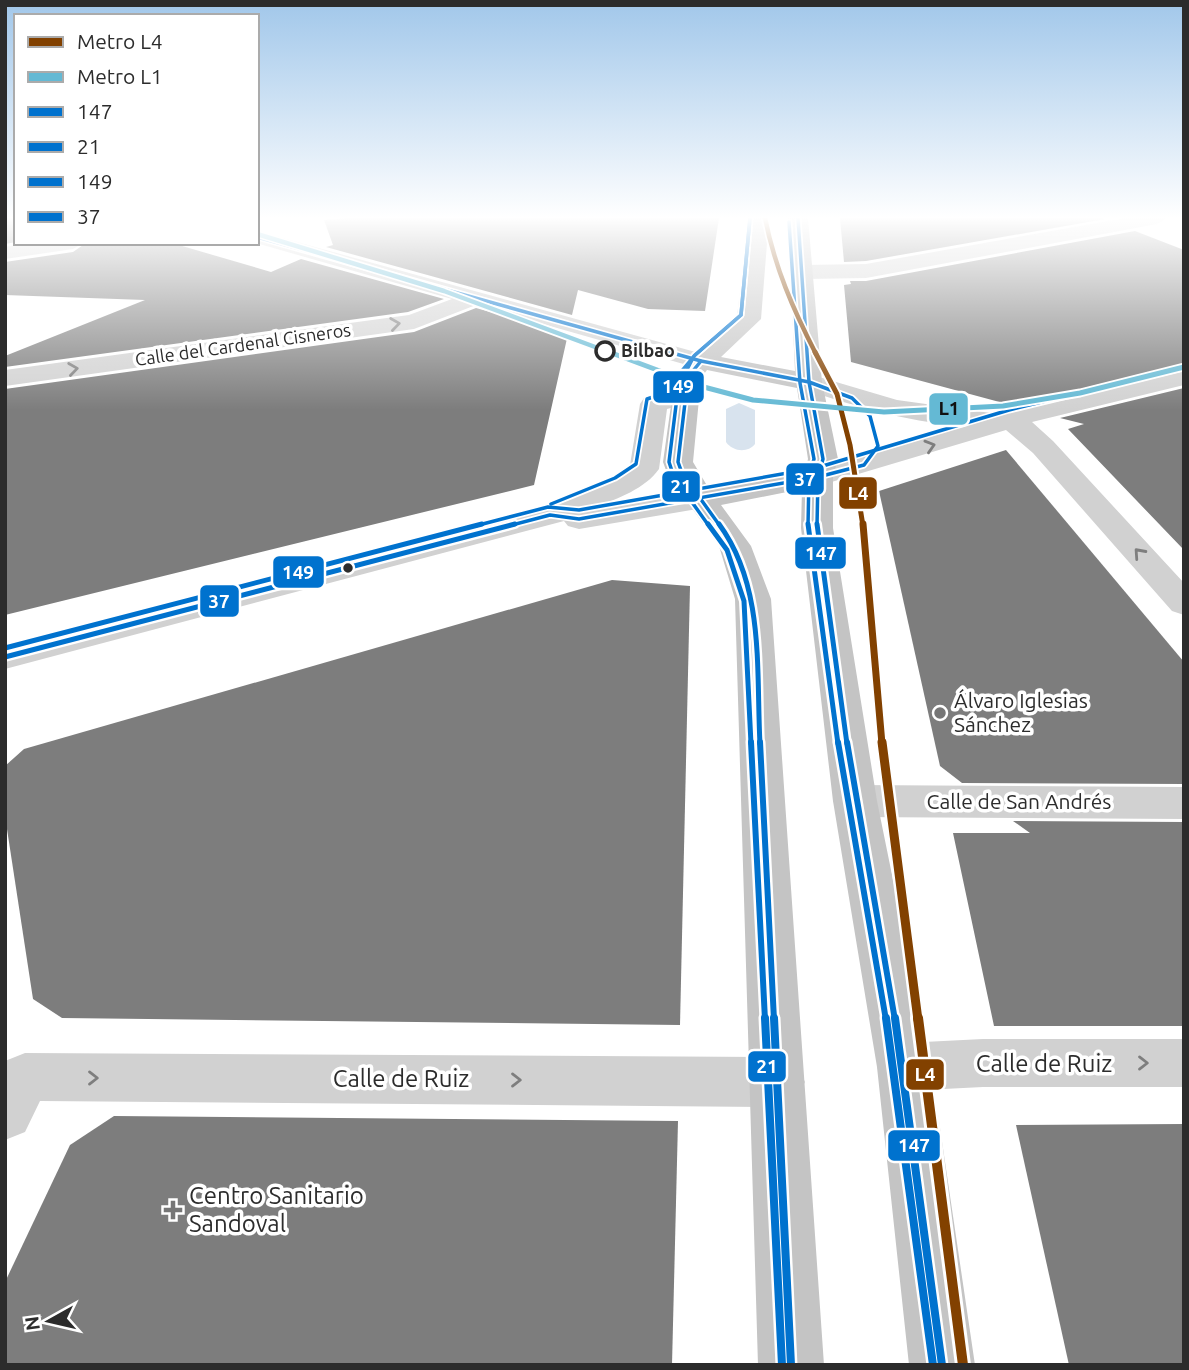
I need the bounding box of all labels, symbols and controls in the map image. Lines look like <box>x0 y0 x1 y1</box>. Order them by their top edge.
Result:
legend <box>14 14 259 245</box>
text: Metro L4 <box>77 29 163 53</box>
text: Metro L1 <box>77 64 163 88</box>
text: 147 <box>77 99 113 123</box>
text: 21 <box>77 134 101 158</box>
text: 149 <box>77 169 113 193</box>
text: 37 <box>77 204 101 228</box>
one-way arrow <box>389 317 401 332</box>
street label: Calle del Cardenal Cisneros <box>134 319 352 369</box>
place label: Bilbao <box>621 340 675 360</box>
marker: Bilbao <box>595 341 615 361</box>
one-way arrow <box>67 361 79 376</box>
line badge: 149 <box>652 370 705 404</box>
text: 149 <box>662 375 694 397</box>
line badge: L1 <box>928 392 969 426</box>
text: L1 <box>938 397 960 419</box>
one-way arrow <box>923 439 935 454</box>
line badge: 37 <box>785 462 825 496</box>
text: 37 <box>794 468 816 490</box>
line badge: 21 <box>661 470 701 503</box>
text: 21 <box>670 475 692 497</box>
line badge: L4 <box>838 476 878 510</box>
text: L4 <box>847 482 869 504</box>
line badge: 147 <box>794 536 847 570</box>
text: 147 <box>805 542 837 564</box>
one-way arrow <box>1134 548 1147 561</box>
line badge: 149 <box>272 555 325 589</box>
text: 149 <box>282 561 314 583</box>
unlabelled marker <box>341 561 355 575</box>
line badge: 37 <box>199 584 240 618</box>
text: 37 <box>208 590 230 612</box>
place label: Álvaro Iglesias Sánchez <box>954 688 1088 736</box>
marker: Álvaro Iglesias Sánchez <box>932 705 948 721</box>
street label: Calle de San Andrés <box>927 789 1111 813</box>
line badge: 21 <box>747 1050 787 1083</box>
street label: Calle de Ruiz <box>976 1050 1112 1077</box>
text: 21 <box>756 1055 778 1077</box>
one-way arrow <box>1139 1055 1149 1071</box>
line badge: L4 <box>905 1058 945 1091</box>
text: L4 <box>914 1063 936 1085</box>
street label: Calle de Ruiz <box>333 1065 469 1092</box>
one-way arrow <box>88 1070 99 1086</box>
one-way arrow <box>511 1072 522 1088</box>
line badge: 147 <box>887 1129 941 1162</box>
text: 147 <box>898 1134 930 1156</box>
place label: Centro Sanitario Sandoval <box>189 1182 364 1237</box>
marker: Centro Sanitario Sandoval <box>163 1200 183 1220</box>
north arrow <box>14 1286 84 1356</box>
text: N <box>20 1315 44 1332</box>

